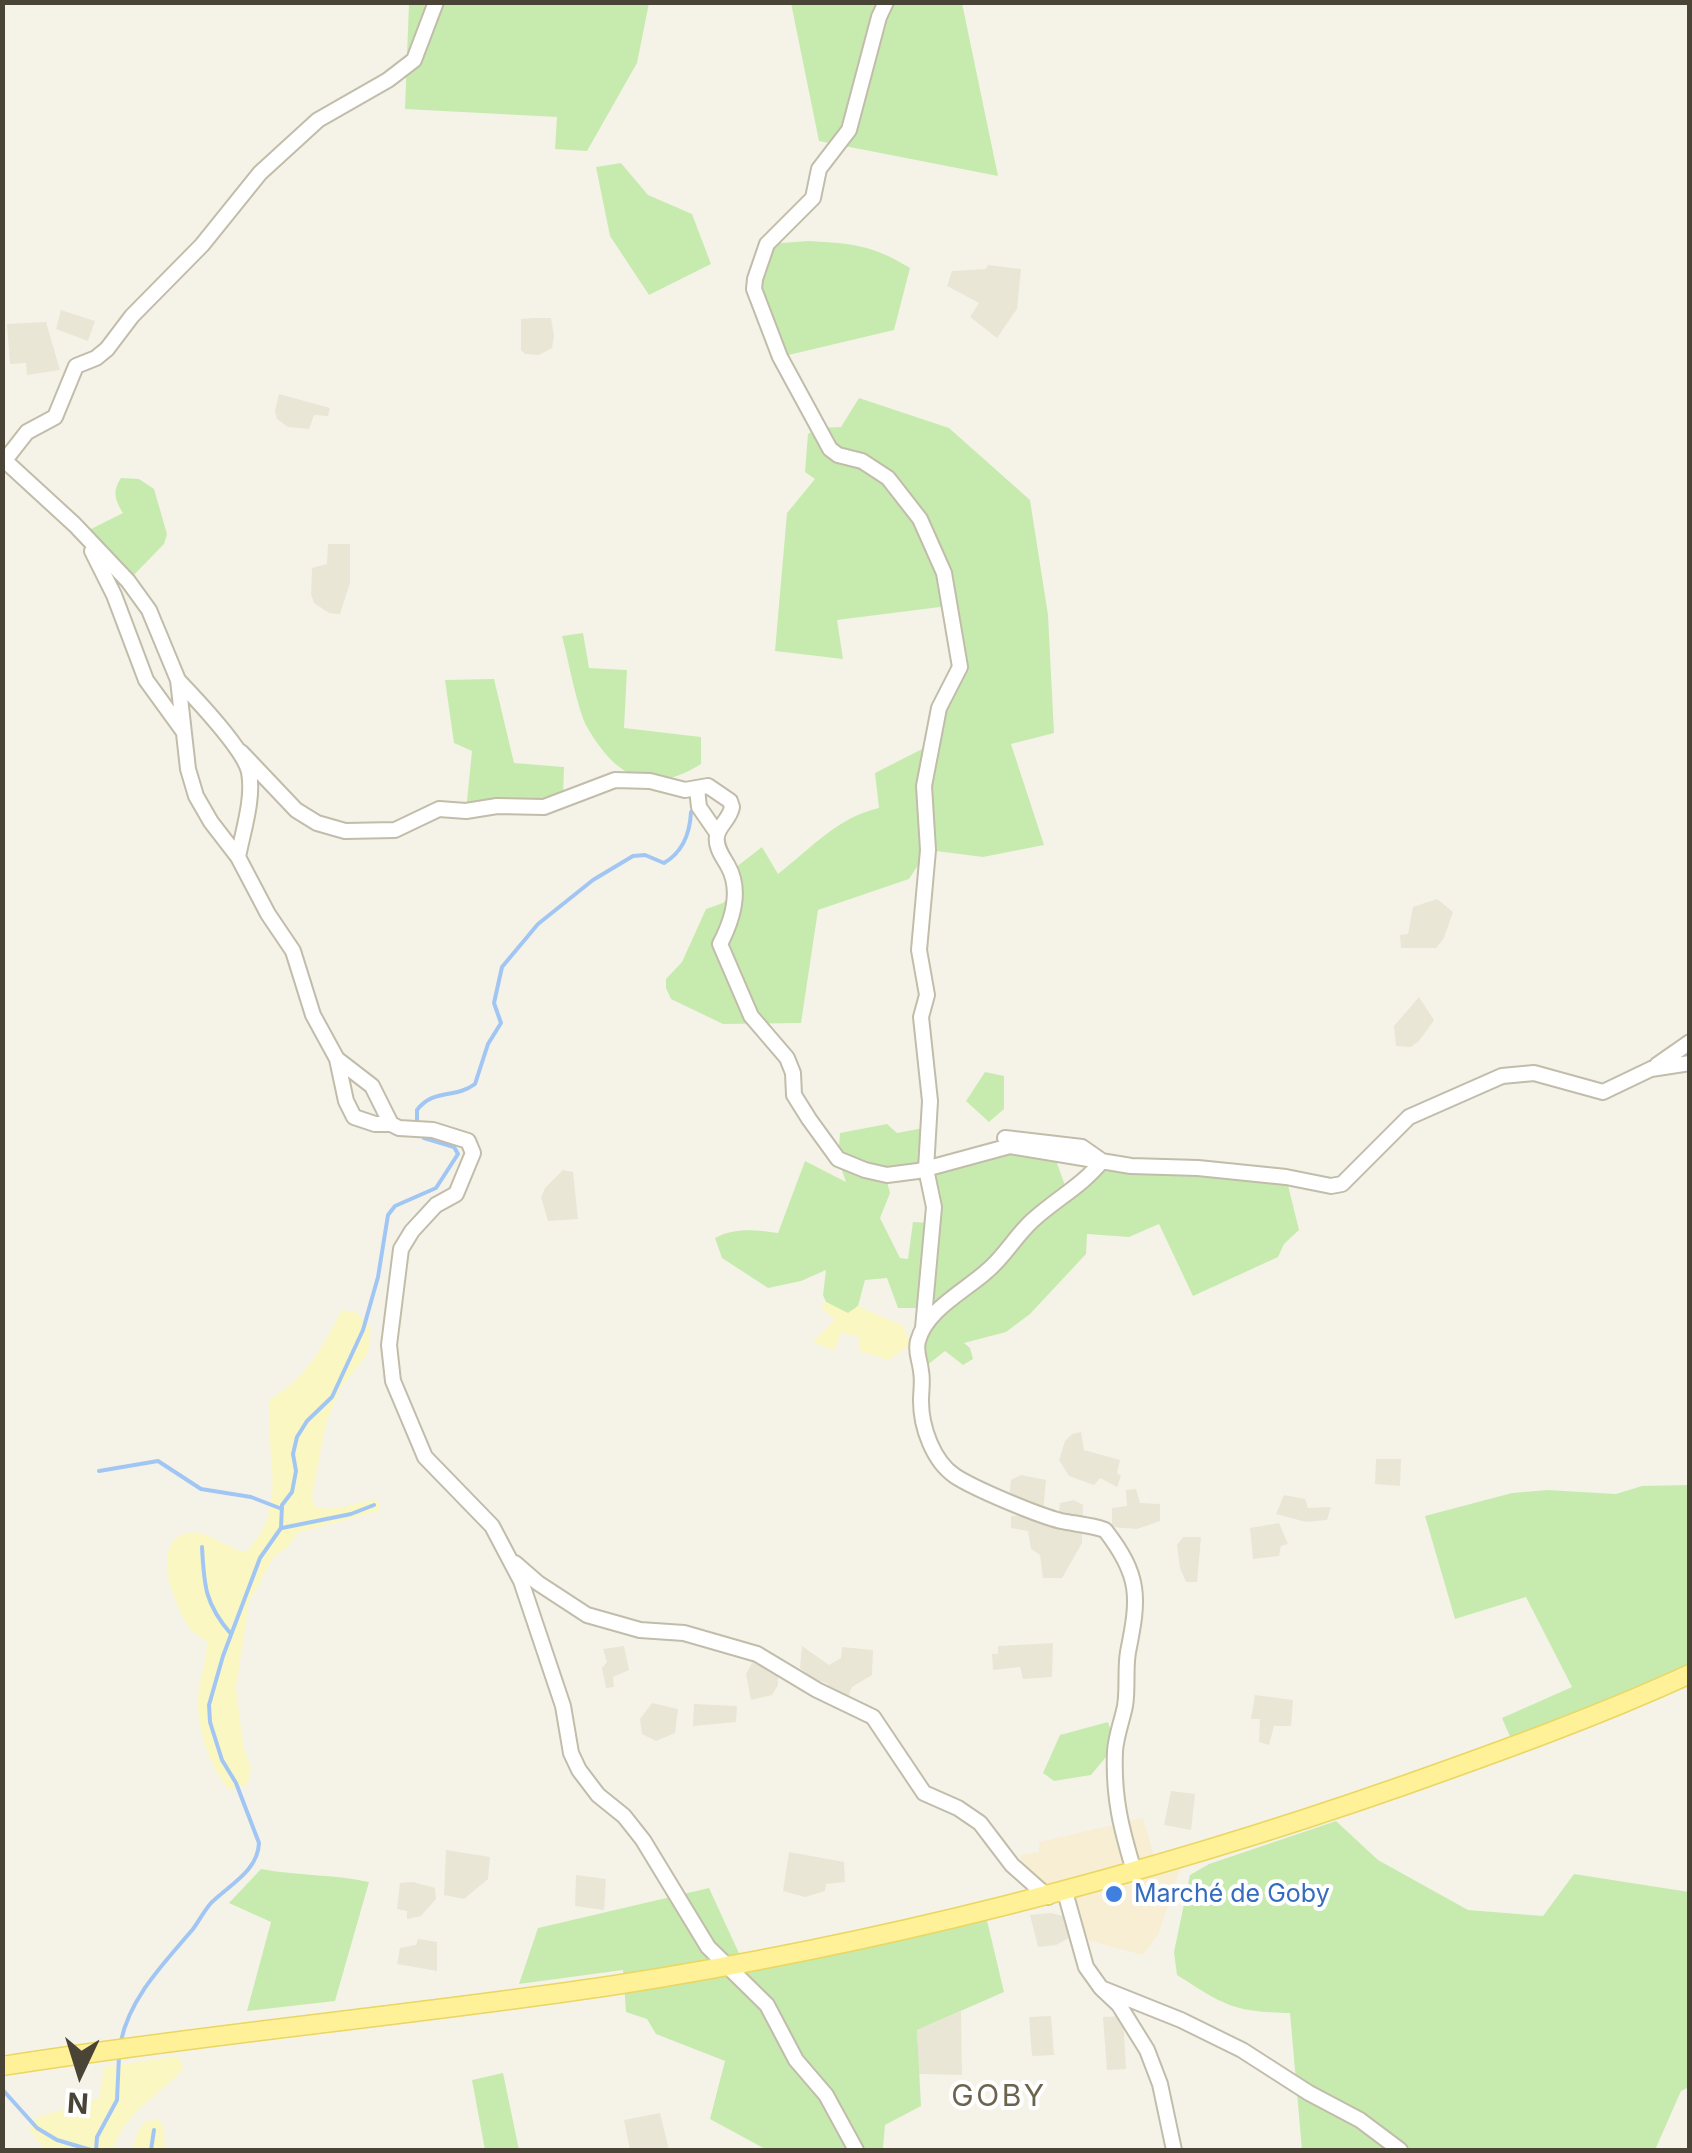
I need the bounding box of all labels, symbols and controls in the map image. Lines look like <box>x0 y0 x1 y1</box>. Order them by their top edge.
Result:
place label: Marché de Goby <box>1134 1879 1330 1909</box>
marker: Marché de Goby <box>1103 1883 1125 1905</box>
north arrow <box>30 2023 130 2123</box>
district label: GOBY <box>951 2079 1047 2115</box>
text: N <box>66 2085 90 2121</box>

